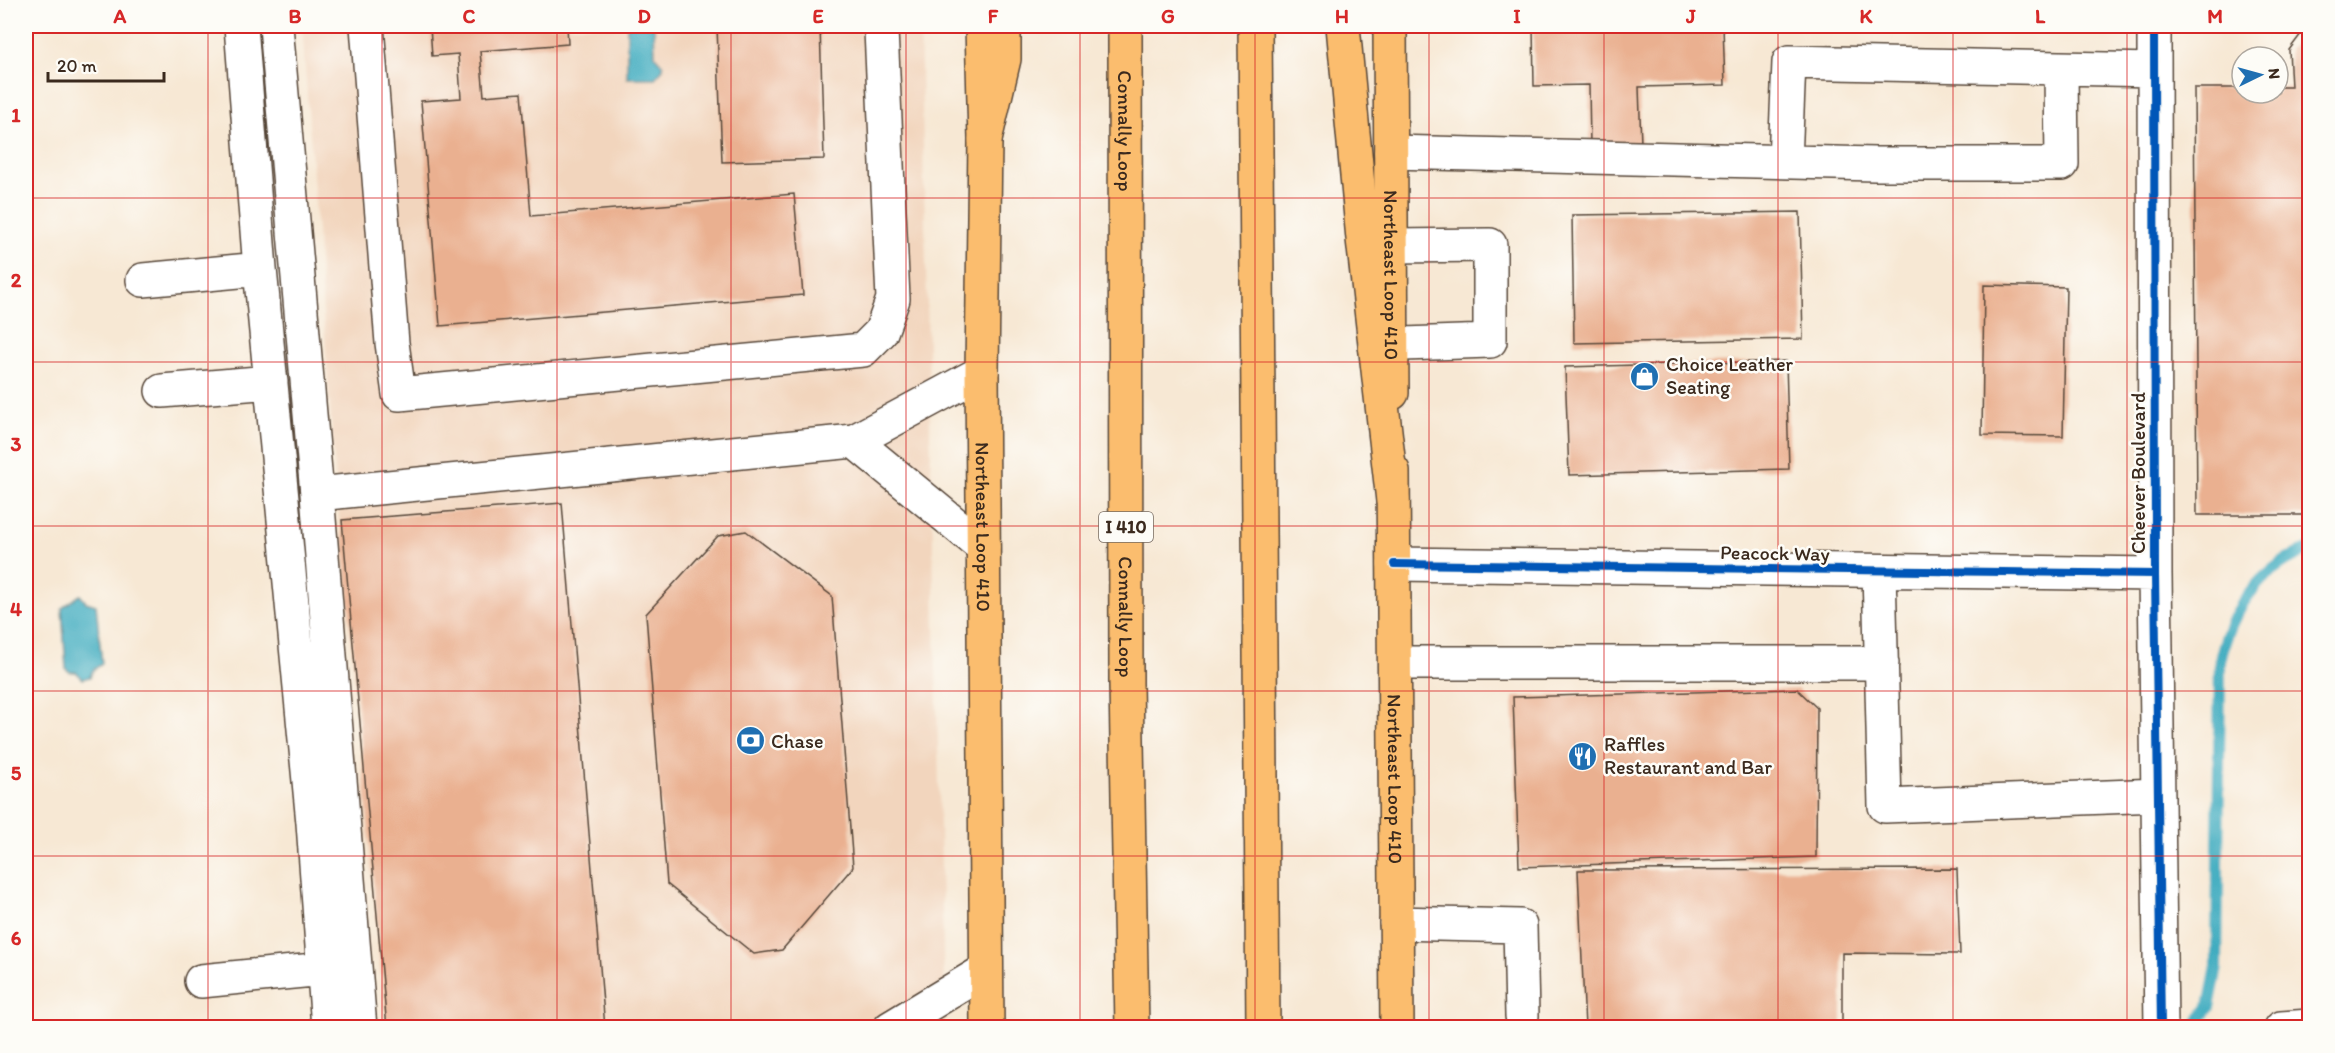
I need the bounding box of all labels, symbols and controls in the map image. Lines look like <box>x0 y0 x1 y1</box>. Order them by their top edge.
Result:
text: A <box>113 4 127 28</box>
text: B <box>289 4 302 28</box>
text: C <box>463 4 476 28</box>
text: D <box>637 4 651 28</box>
text: E <box>812 4 824 28</box>
text: F <box>988 4 999 28</box>
text: G <box>1161 4 1175 28</box>
text: H <box>1335 4 1349 28</box>
text: I <box>1513 4 1521 28</box>
text: J <box>1685 4 1696 28</box>
text: K <box>1860 4 1874 28</box>
text: L <box>2035 4 2046 28</box>
text: M <box>2207 4 2223 28</box>
scale bar <box>48 45 164 83</box>
north arrow <box>2230 45 2290 105</box>
text: 20 m <box>57 55 97 77</box>
text: N <box>2265 68 2284 80</box>
street label: Connally Loop <box>1113 70 1137 192</box>
text: 1 <box>11 103 21 127</box>
street label: Northeast Loop 410 <box>1379 190 1404 360</box>
text: 2 <box>11 268 22 292</box>
place label: Choice Leather Seating <box>1666 352 1794 399</box>
shop icon: Choice Leather Seating <box>1629 360 1661 392</box>
street label: Cheever Boulevard <box>2126 392 2150 554</box>
text: 3 <box>11 432 22 456</box>
street label: Northeast Loop 410 <box>971 442 996 612</box>
road number: I 410 <box>1099 512 1153 542</box>
street label: Peacock Way <box>1720 540 1831 566</box>
street label: Connally Loop <box>1114 556 1138 678</box>
text: 4 <box>10 597 22 621</box>
street label: Northeast Loop 410 <box>1383 694 1408 864</box>
bank icon: Chase <box>734 725 766 757</box>
place label: Chase <box>771 729 823 753</box>
place label: Raffles Restaurant and Bar <box>1604 732 1772 779</box>
restaurant icon: Raffles Restaurant and Bar <box>1567 740 1599 772</box>
text: 5 <box>11 761 22 785</box>
text: 6 <box>11 926 22 950</box>

